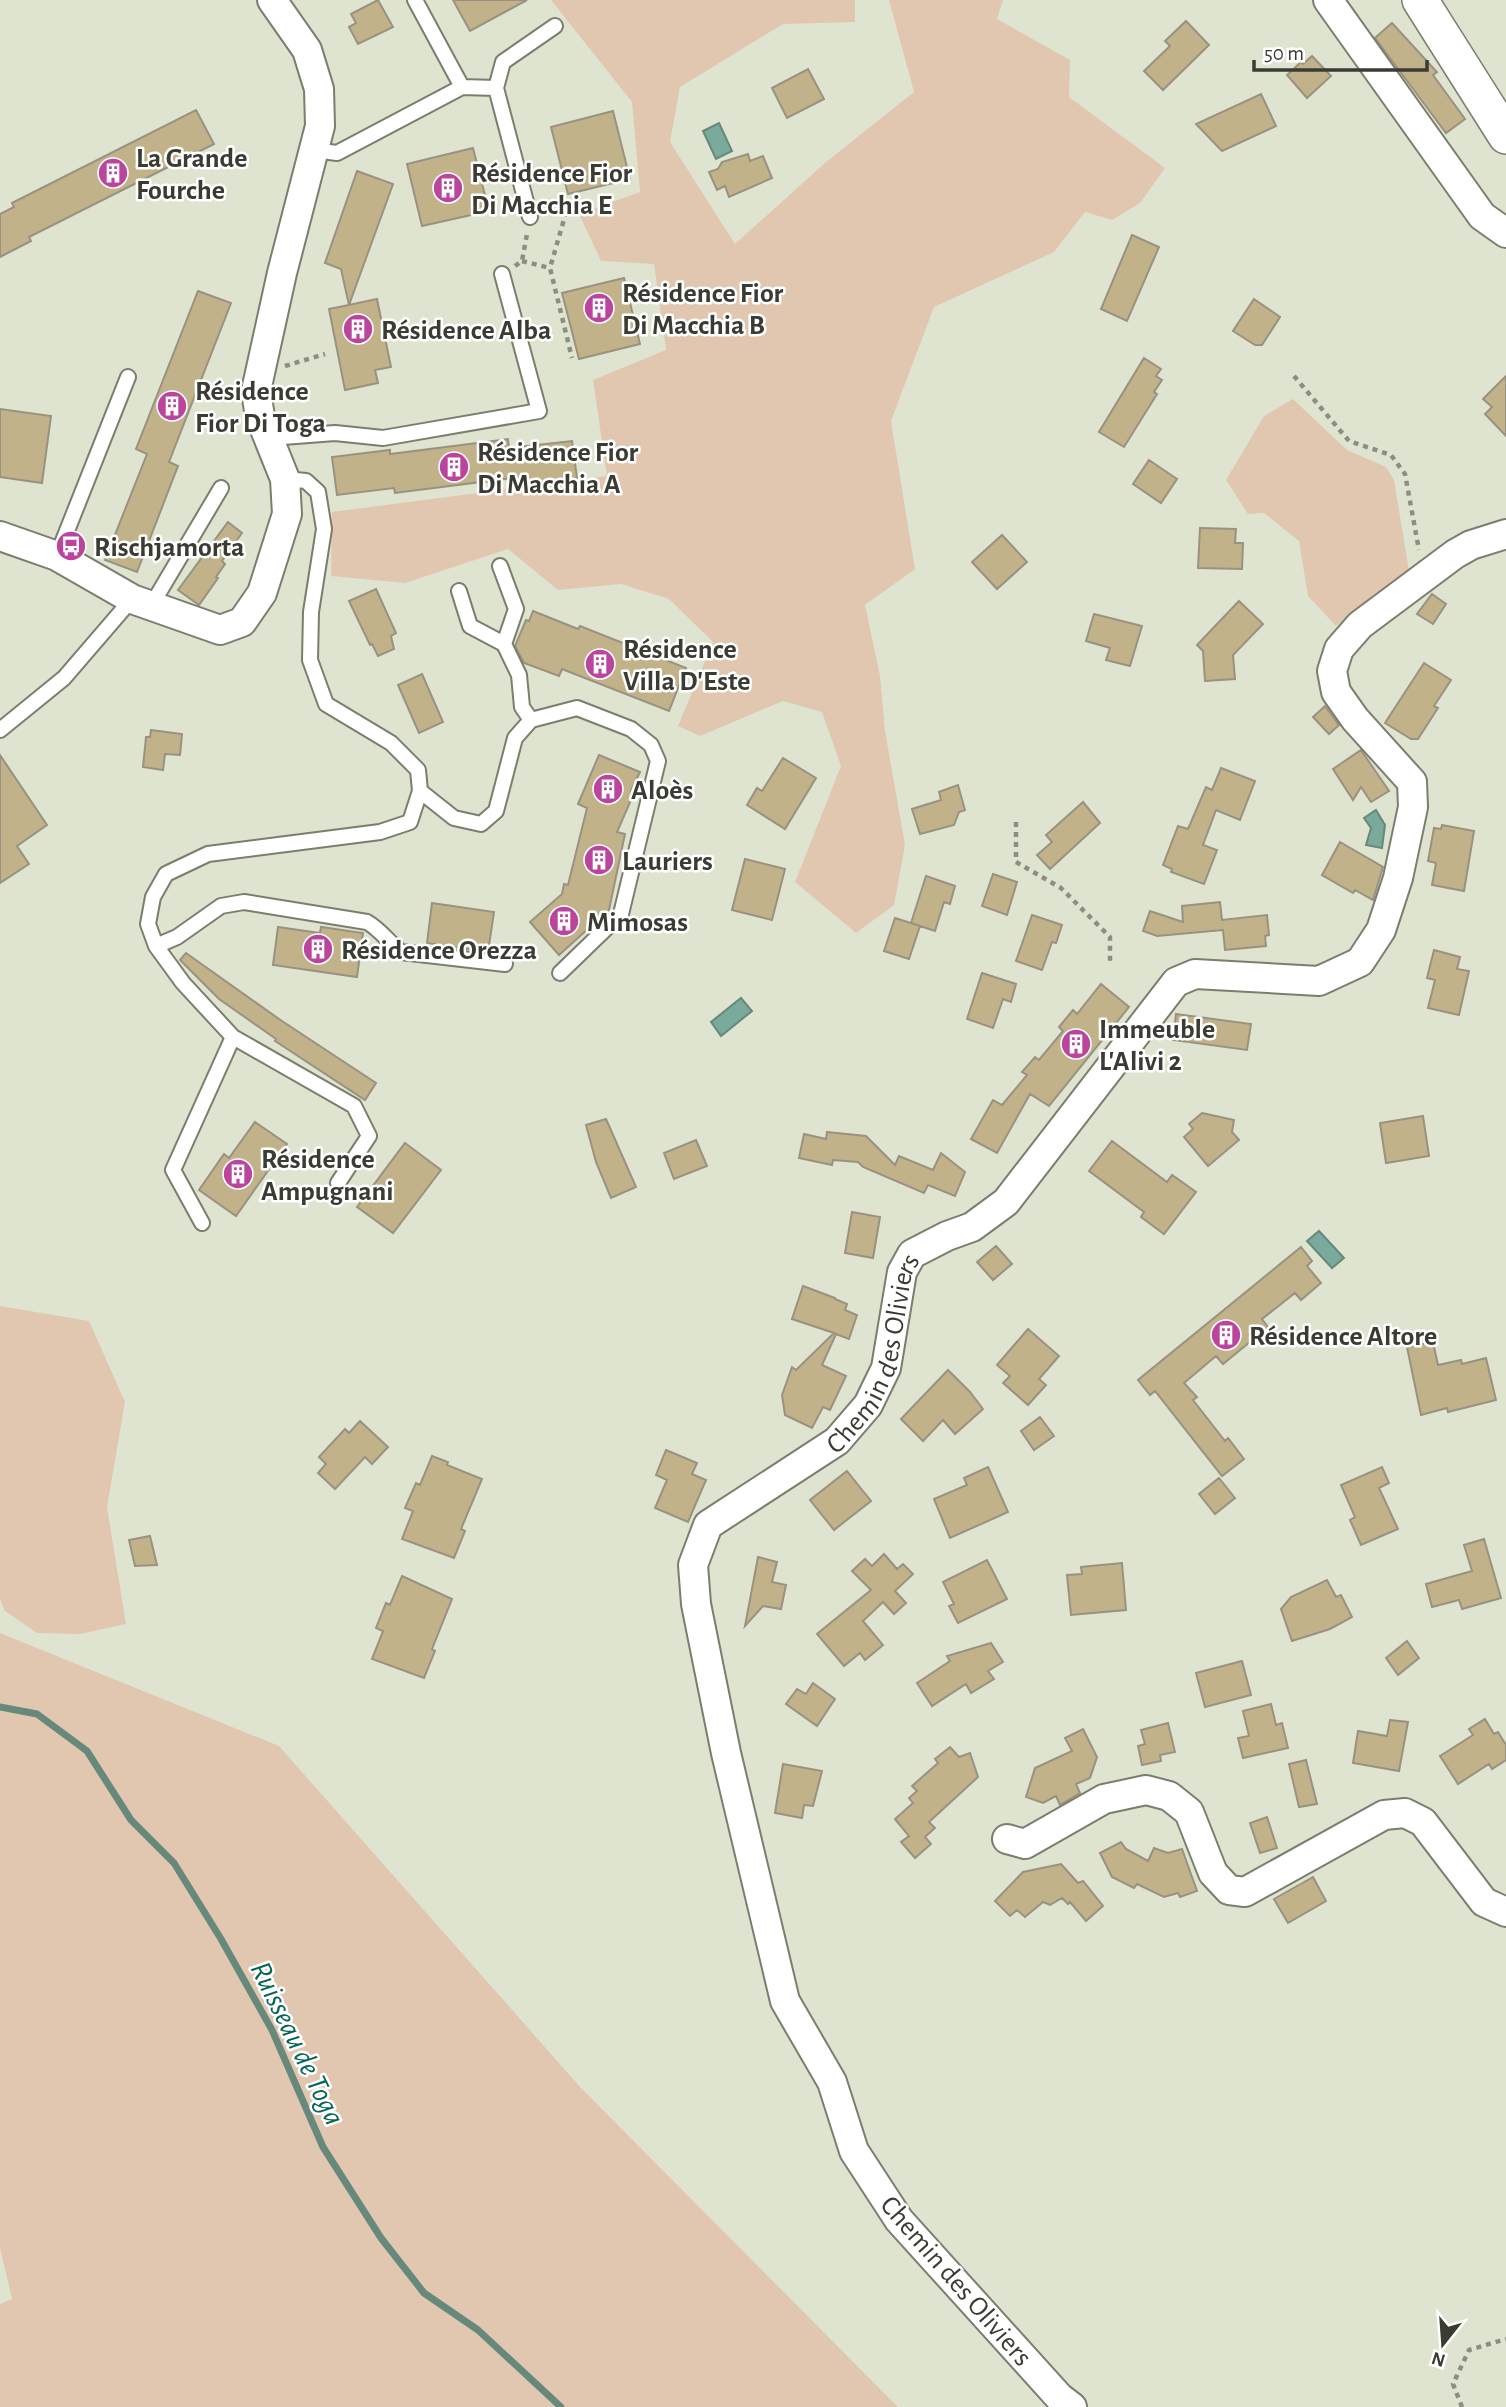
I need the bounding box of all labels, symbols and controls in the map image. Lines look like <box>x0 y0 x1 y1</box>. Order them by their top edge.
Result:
scale bar <box>1254 28 1427 72</box>
text: 50 m <box>1264 43 1304 64</box>
place label: La Grande Fourche <box>136 145 248 205</box>
building icon: La Grande Fourche <box>96 156 130 190</box>
place label: Résidence Fior Di Macchia E <box>471 160 633 220</box>
building icon: Résidence Fior Di Macchia E <box>431 171 465 205</box>
place label: Résidence Fior Di Macchia B <box>622 280 784 340</box>
building icon: Résidence Fior Di Macchia B <box>582 291 616 325</box>
building icon: Résidence Alba <box>341 312 375 346</box>
place label: Résidence Alba <box>381 317 551 345</box>
place label: Résidence Fior Di Toga <box>195 378 326 438</box>
building icon: Résidence Fior Di Toga <box>155 389 189 423</box>
place label: Résidence Fior Di Macchia A <box>477 439 639 499</box>
building icon: Résidence Fior Di Macchia A <box>437 450 471 484</box>
bus stop icon: Rischjamorta <box>54 529 88 563</box>
place label: Rischjamorta <box>94 534 245 562</box>
place label: Résidence Villa D'Este <box>623 636 750 696</box>
building icon: Résidence Villa D'Este <box>583 647 617 681</box>
building icon: Aloès <box>591 772 625 806</box>
place label: Aloès <box>631 777 693 805</box>
building icon: Lauriers <box>582 843 616 877</box>
place label: Lauriers <box>622 848 713 876</box>
building icon: Mimosas <box>547 904 581 938</box>
place label: Mimosas <box>587 909 688 937</box>
building icon: Résidence Orezza <box>301 932 335 966</box>
place label: Résidence Orezza <box>341 937 537 965</box>
place label: Immeuble L'Alivi 2 <box>1099 1016 1215 1076</box>
building icon: Immeuble L'Alivi 2 <box>1059 1027 1093 1061</box>
place label: Résidence Ampugnani <box>261 1146 394 1206</box>
building icon: Résidence Ampugnani <box>221 1157 255 1191</box>
street label: Chemin des Oliviers <box>822 1249 925 1460</box>
building icon: Résidence Altore <box>1209 1318 1243 1352</box>
place label: Résidence Altore <box>1249 1323 1437 1351</box>
water label: Ruisseau de Toga <box>245 1957 350 2130</box>
street label: Chemin des Oliviers <box>874 2191 1037 2372</box>
north arrow <box>1408 2309 1478 2379</box>
text: N <box>1429 2348 1448 2370</box>

